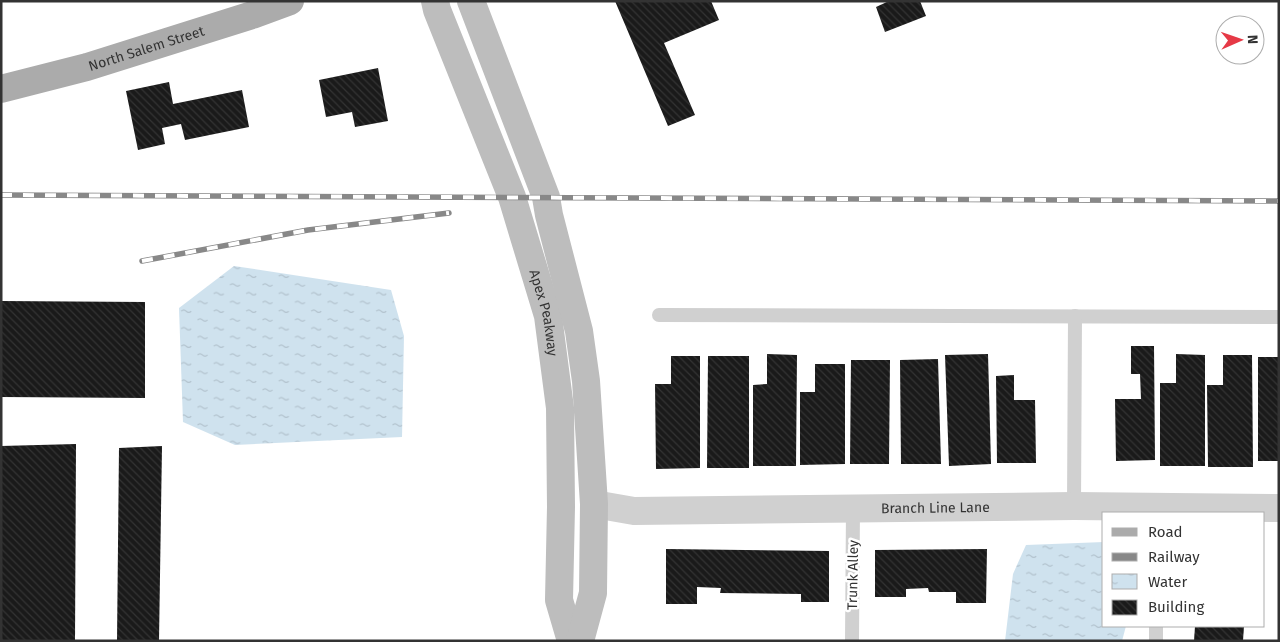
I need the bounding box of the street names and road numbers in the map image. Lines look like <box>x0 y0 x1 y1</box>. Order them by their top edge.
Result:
street label: North Salem Street <box>86 22 207 75</box>
street label: Apex Peakway <box>526 267 562 357</box>
street label: Branch Line Lane <box>881 498 990 517</box>
street label: Trunk Alley <box>844 540 862 610</box>

